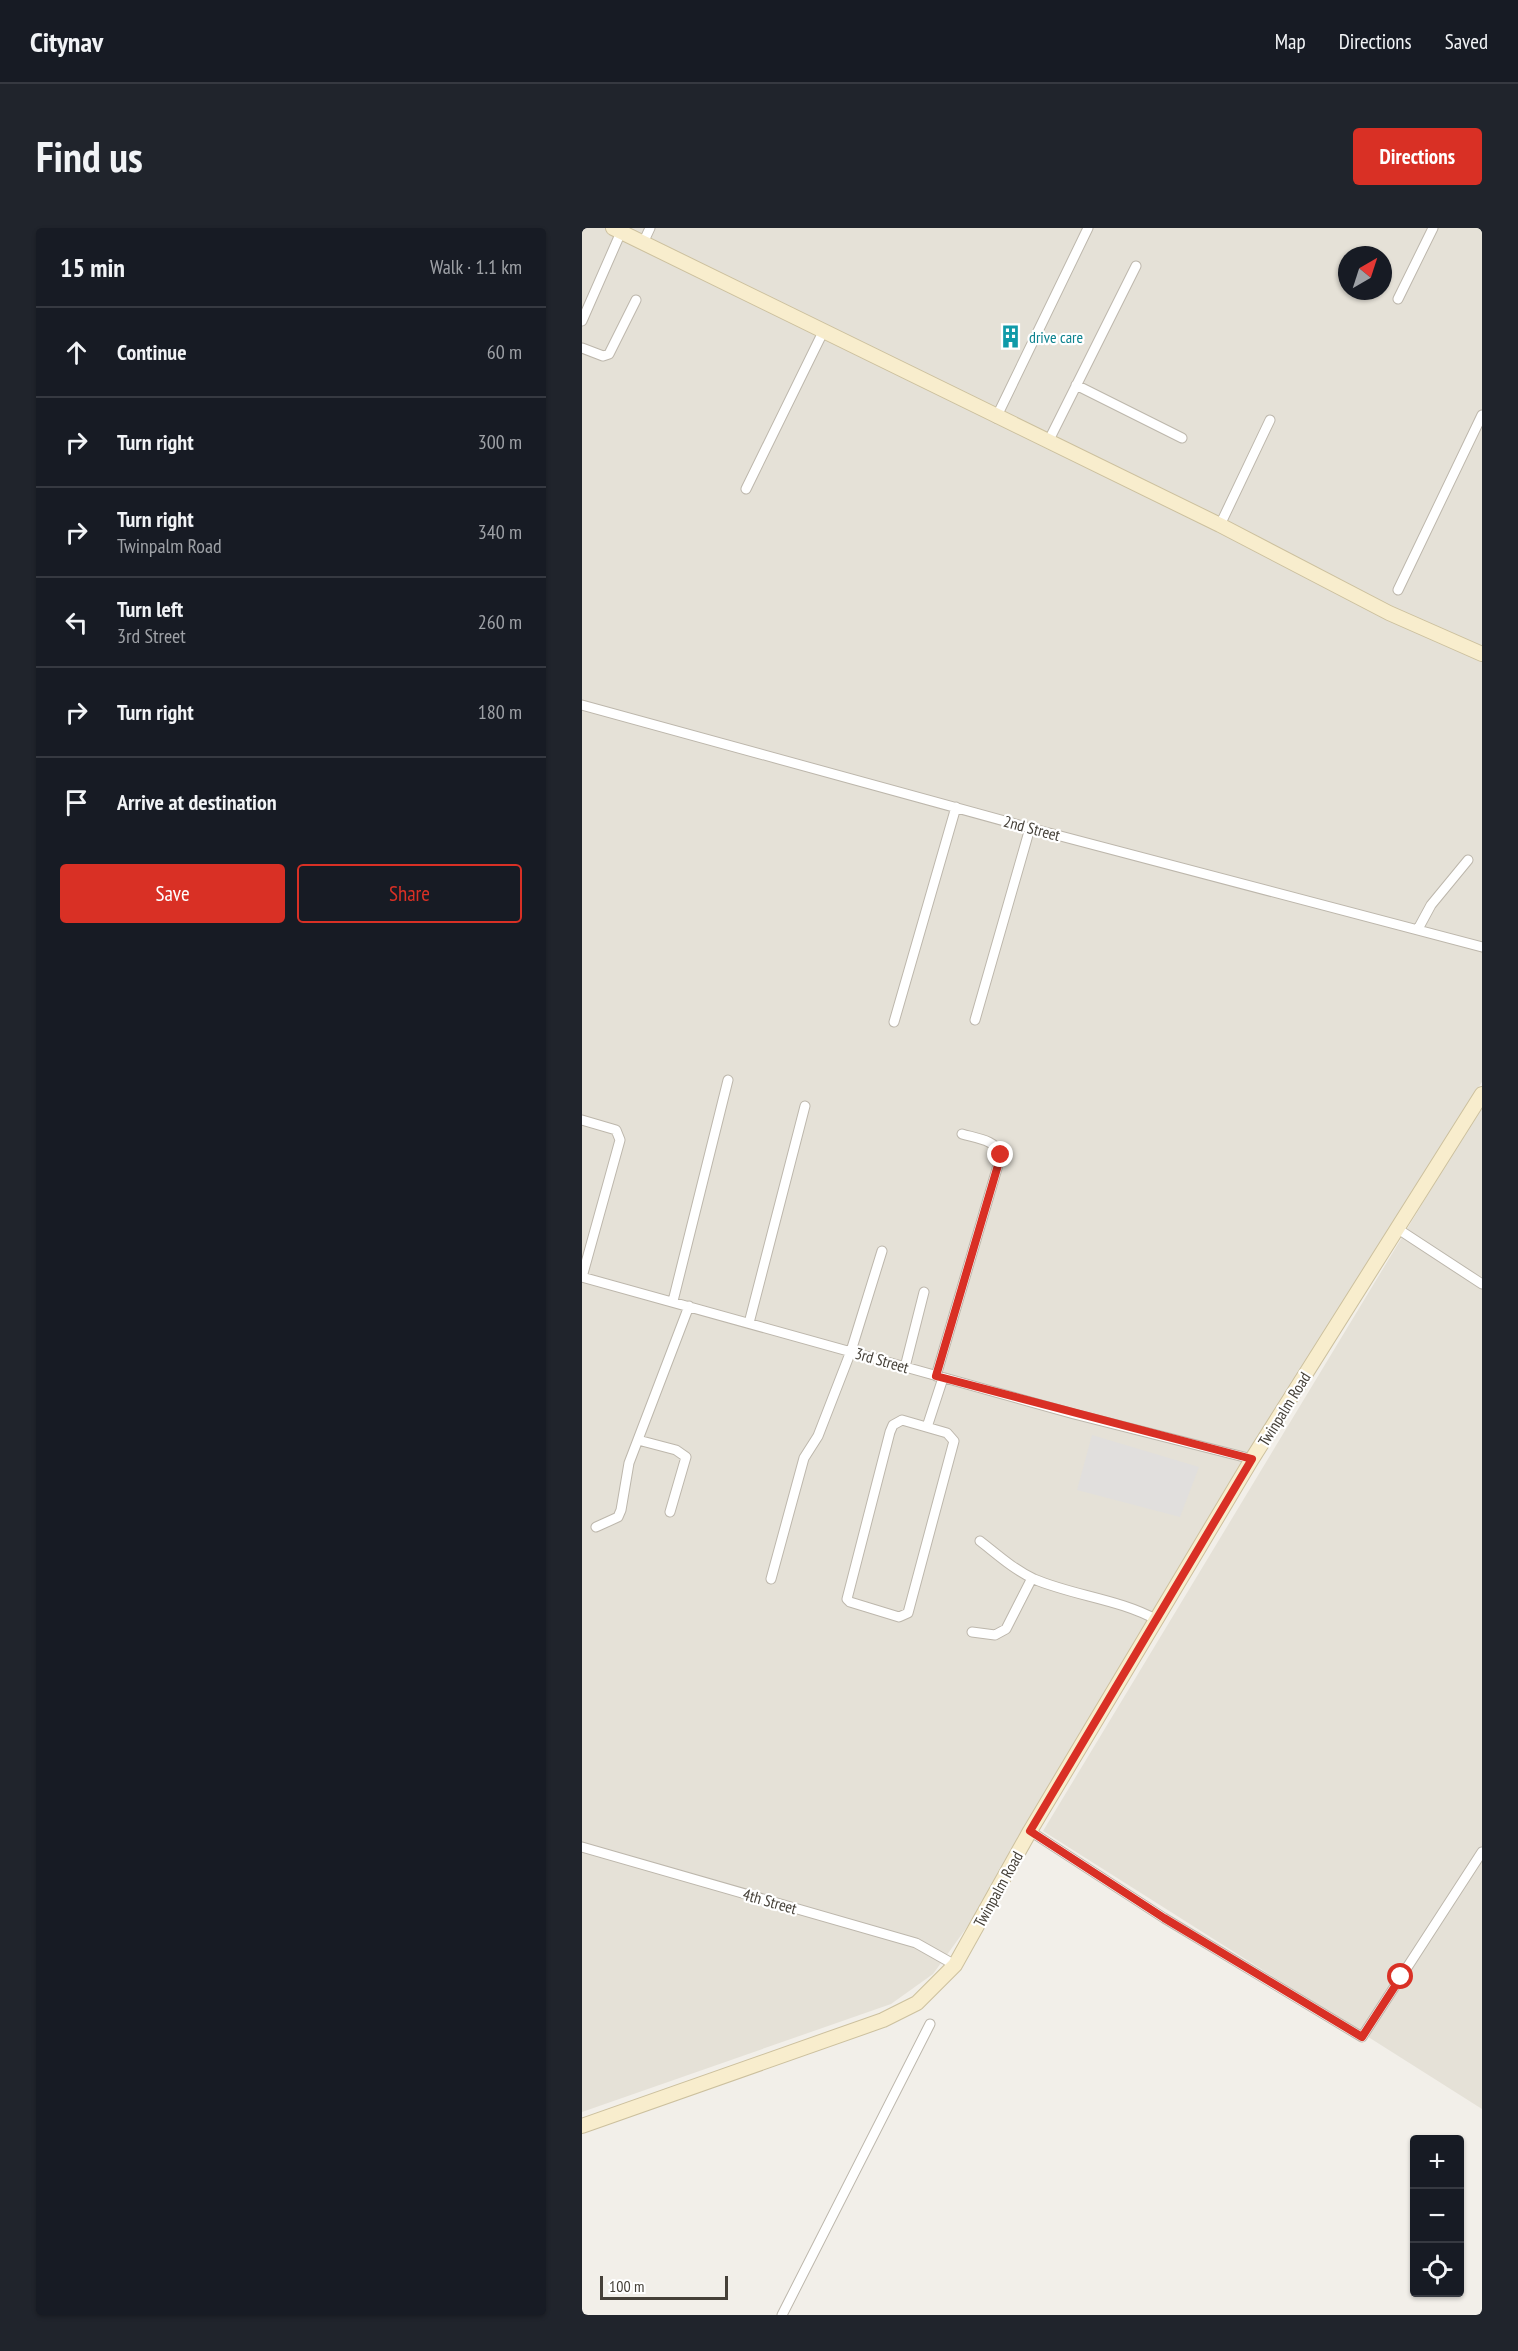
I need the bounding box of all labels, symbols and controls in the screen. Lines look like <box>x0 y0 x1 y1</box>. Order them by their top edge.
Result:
text: Citynav <box>30 23 103 60</box>
text: Map <box>1275 28 1306 55</box>
text: Directions <box>1339 28 1412 55</box>
text: Saved <box>1445 28 1488 55</box>
button: Directions <box>1353 128 1482 185</box>
text: Find us <box>36 129 143 184</box>
north arrow <box>1338 246 1392 300</box>
text: 15 min <box>60 251 125 284</box>
text: Walk · 1.1 km <box>430 254 522 280</box>
building icon: drive care <box>998 324 1024 350</box>
place label: drive care <box>1029 327 1083 347</box>
icon: ahead <box>60 336 93 369</box>
text: Continue <box>117 338 187 366</box>
text: 60 m <box>487 339 522 365</box>
icon: right <box>60 426 93 459</box>
text: Turn right <box>117 428 194 456</box>
text: 300 m <box>478 429 522 455</box>
text: Turn right <box>117 505 194 533</box>
icon: right <box>60 516 93 549</box>
text: 340 m <box>478 519 522 545</box>
text: Twinpalm Road <box>117 533 222 559</box>
text: Turn left <box>117 595 183 623</box>
icon: left <box>60 606 93 639</box>
text: 260 m <box>478 609 522 635</box>
text: 3rd Street <box>117 623 186 649</box>
icon: right <box>60 696 93 729</box>
text: Turn right <box>117 698 194 726</box>
text: 180 m <box>478 699 522 725</box>
icon: arrive <box>60 786 93 819</box>
text: Arrive at destination <box>117 788 277 816</box>
street label: 2nd Street <box>1002 811 1063 845</box>
button: Save <box>60 864 285 923</box>
button: Share <box>297 864 522 923</box>
route end <box>987 1141 1013 1167</box>
street label: 3rd Street <box>853 1343 912 1377</box>
street label: Twinpalm Road <box>1253 1368 1315 1450</box>
street label: Twinpalm Road <box>969 1848 1027 1930</box>
street label: 4th Street <box>741 1884 800 1918</box>
route start <box>1387 1963 1413 1989</box>
map controls <box>1410 2135 1464 2297</box>
button: + <box>1410 2135 1464 2189</box>
button: − <box>1410 2189 1464 2243</box>
button: locate <box>1410 2243 1464 2297</box>
scale bar <box>600 2273 728 2300</box>
text: 100 m <box>609 2276 644 2296</box>

